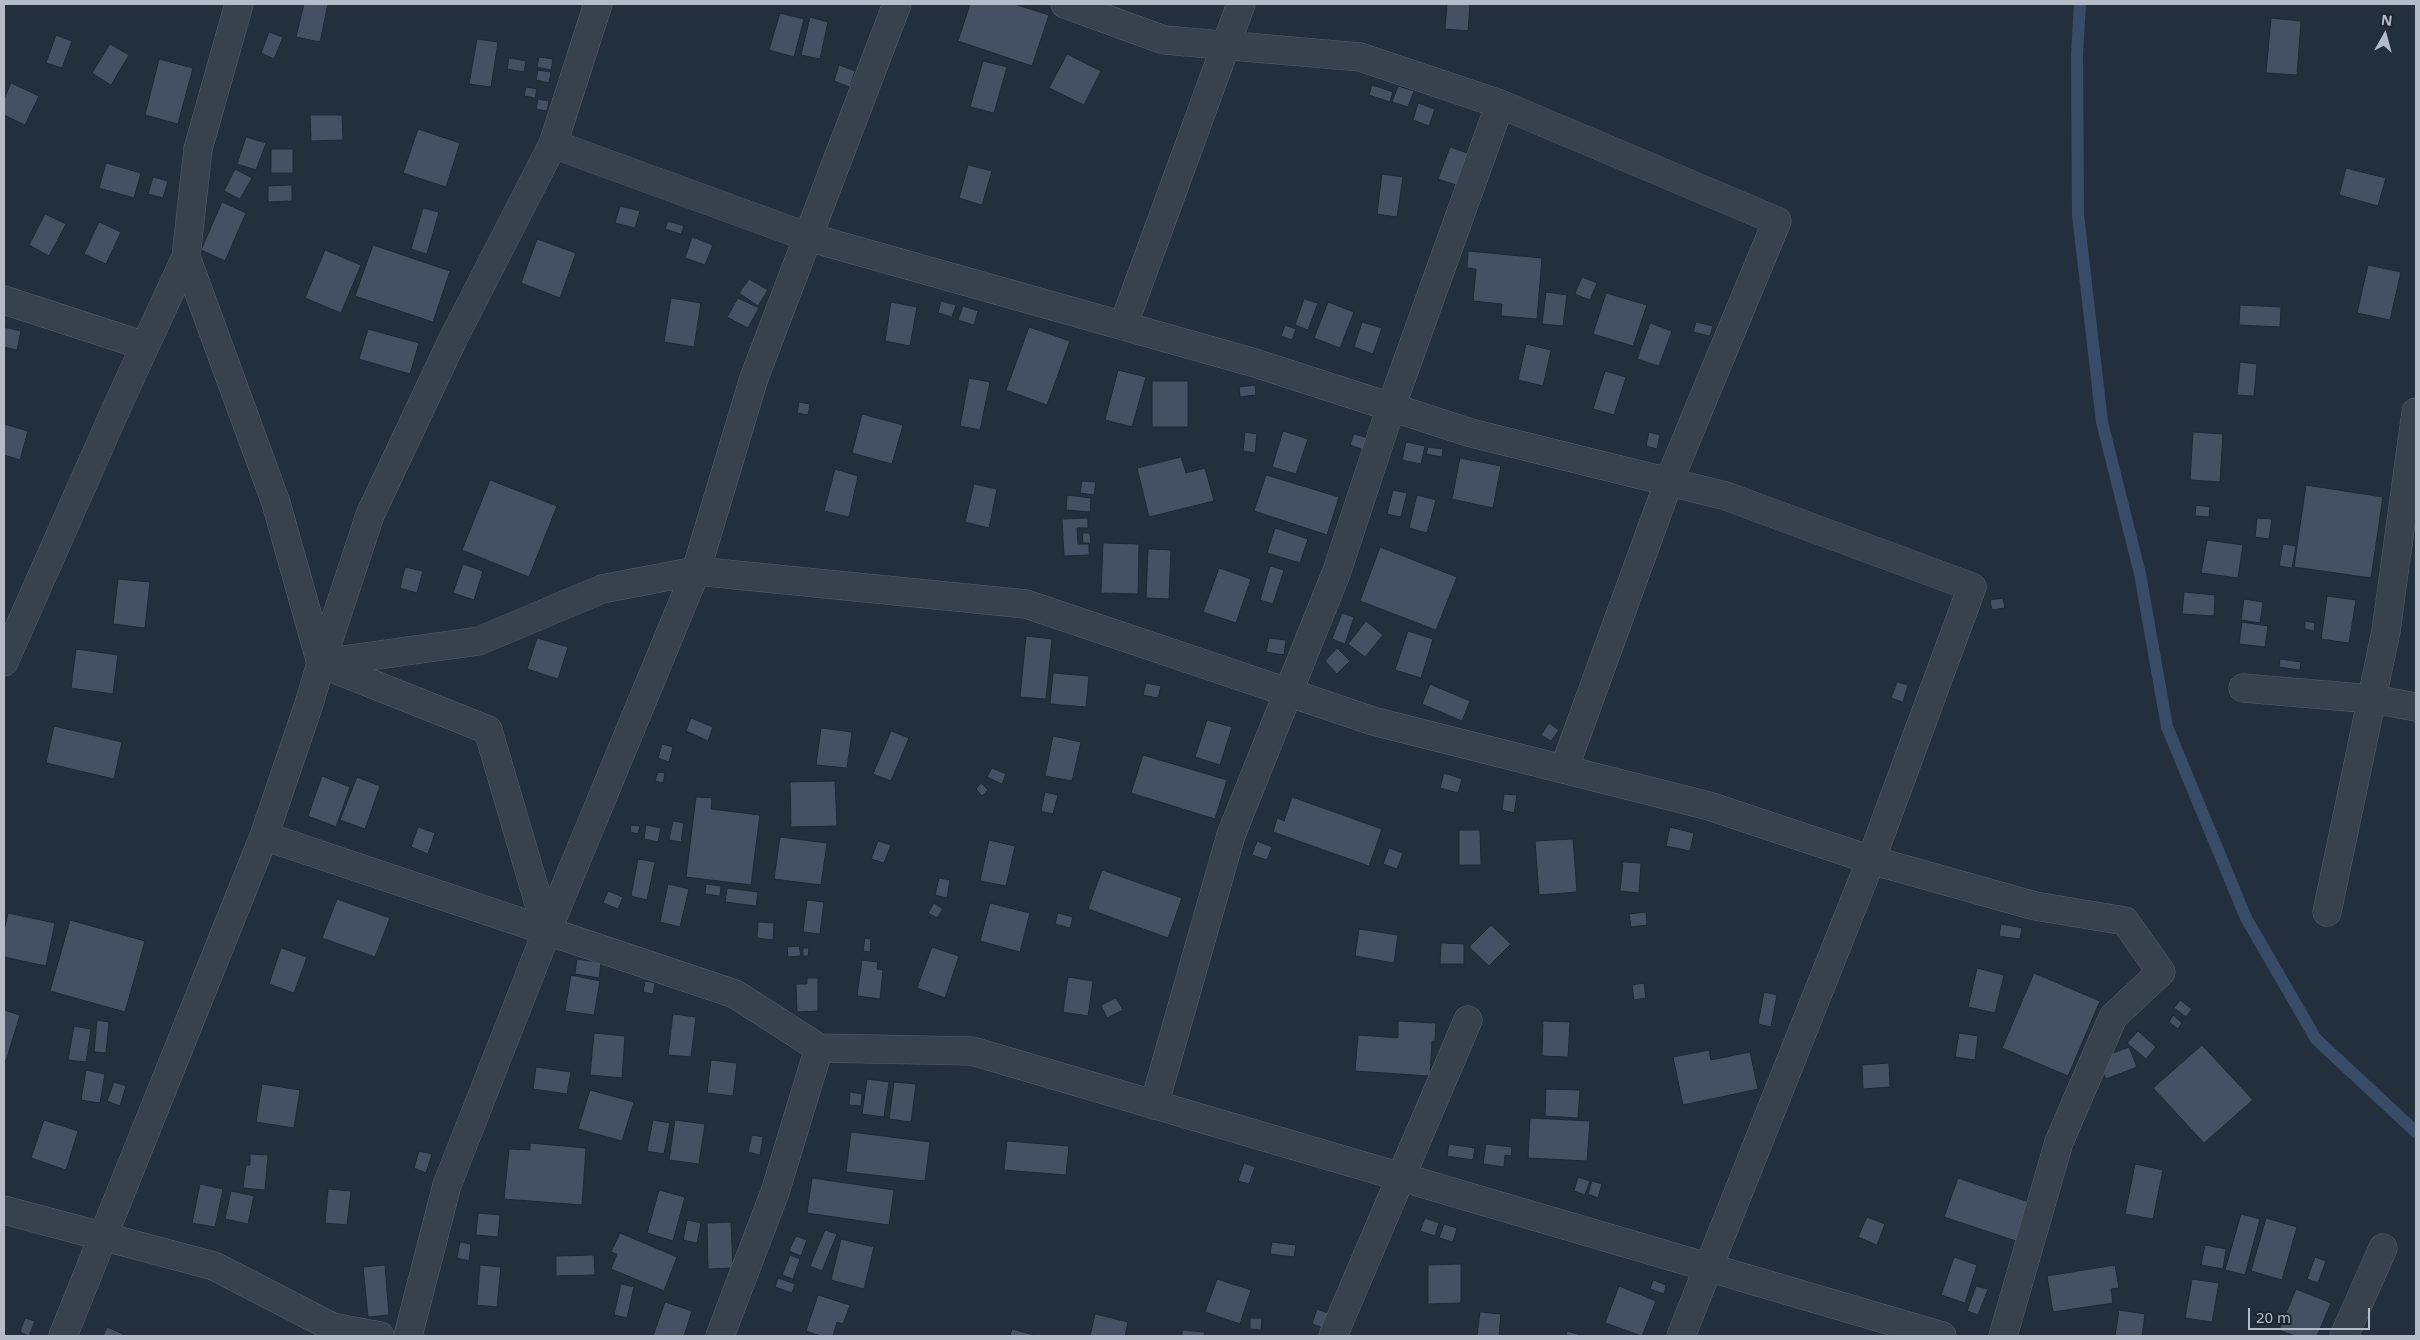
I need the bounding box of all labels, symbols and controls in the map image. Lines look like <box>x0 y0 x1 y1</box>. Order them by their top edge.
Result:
text: N <box>2380 9 2394 30</box>
north arrow <box>2360 10 2410 60</box>
scale bar <box>2250 1298 2372 1330</box>
text: 20 m <box>2256 1307 2291 1327</box>

